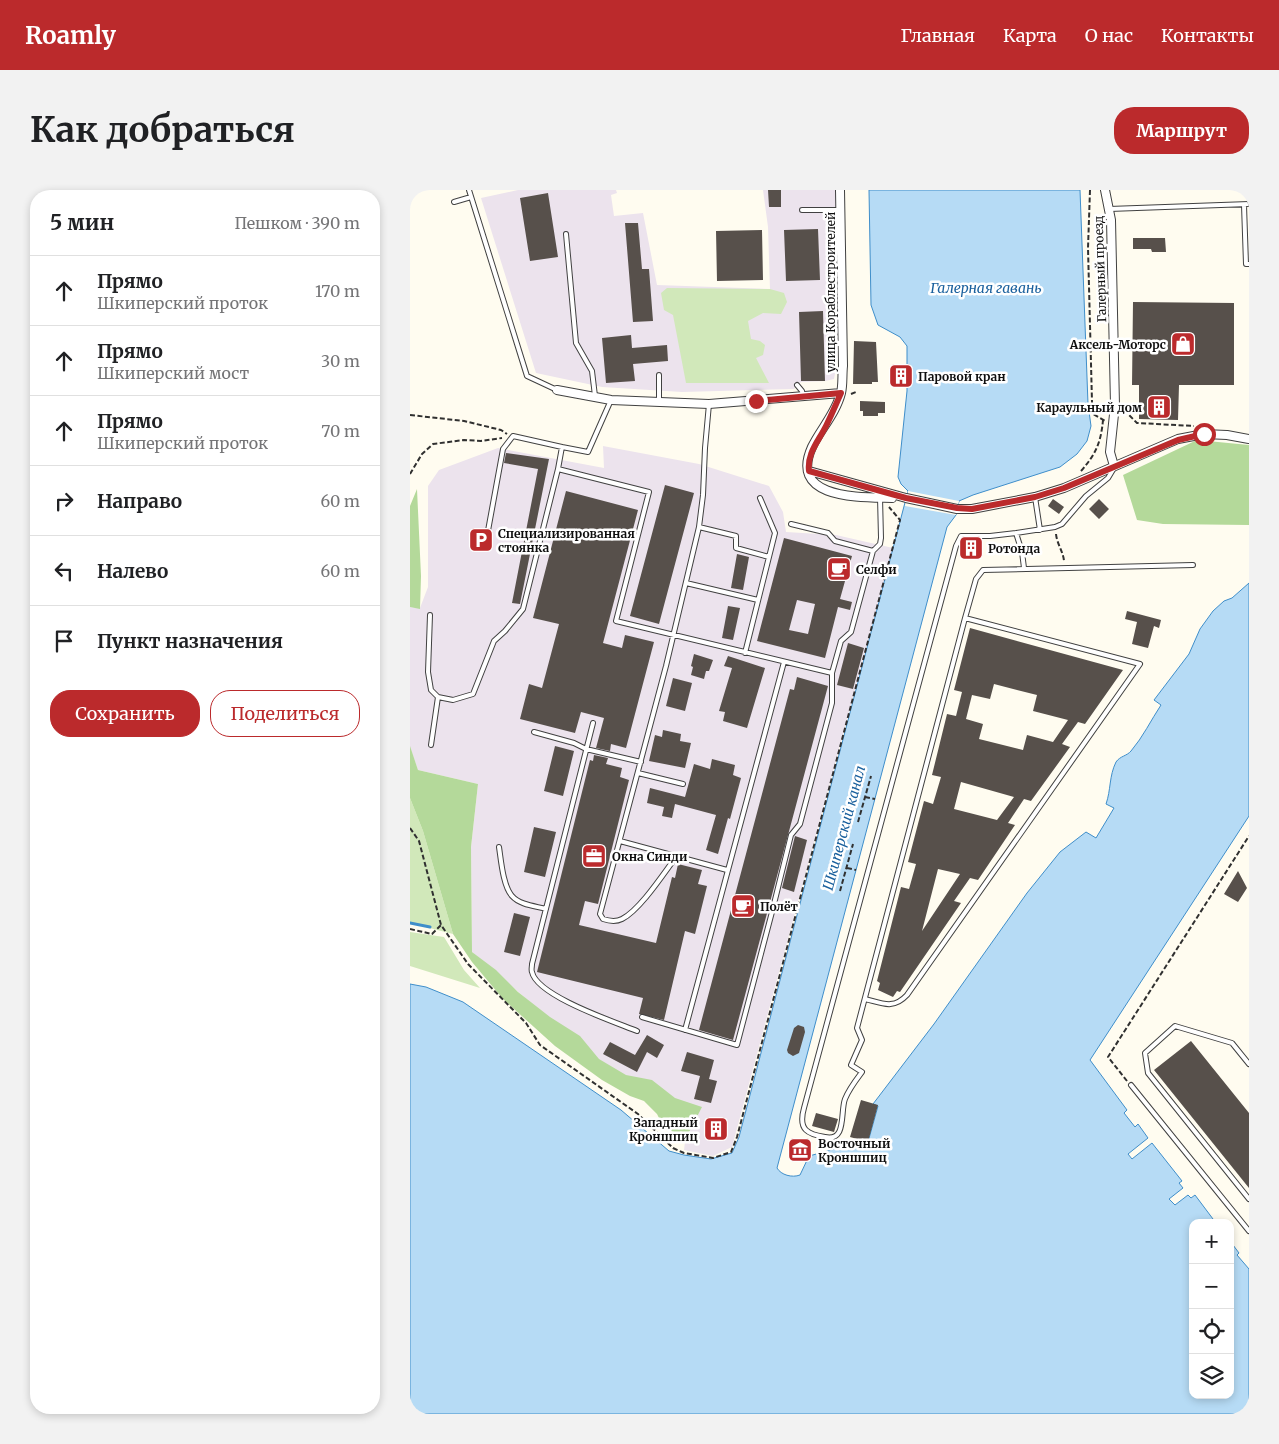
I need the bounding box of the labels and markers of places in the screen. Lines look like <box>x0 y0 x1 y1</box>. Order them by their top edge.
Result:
shop icon: Аксель-Моторс <box>1170 331 1196 357</box>
place label: Аксель-Моторс <box>1069 337 1166 352</box>
building icon: Паровой кран <box>888 363 914 389</box>
place label: Паровой кран <box>918 369 1006 384</box>
building icon: Караульный дом <box>1146 394 1172 420</box>
place label: Караульный дом <box>1036 400 1142 415</box>
place label: Специализированная стоянка <box>498 526 635 555</box>
parking icon: Специализированная стоянка <box>468 527 494 553</box>
building icon: Ротонда <box>958 535 984 561</box>
place label: Ротонда <box>988 541 1040 556</box>
cafe icon: Селфи <box>826 556 852 582</box>
place label: Селфи <box>856 562 897 577</box>
office icon: Окна Синди <box>581 843 607 869</box>
place label: Окна Синди <box>612 849 688 864</box>
cafe icon: Полёт <box>730 893 756 919</box>
place label: Полёт <box>760 899 798 914</box>
place label: Западный Кроншпиц <box>629 1115 699 1144</box>
building icon: Западный Кроншпиц <box>703 1116 729 1142</box>
place label: Восточный Кроншпиц <box>818 1136 891 1165</box>
museum icon: Восточный Кроншпиц <box>787 1137 813 1163</box>

